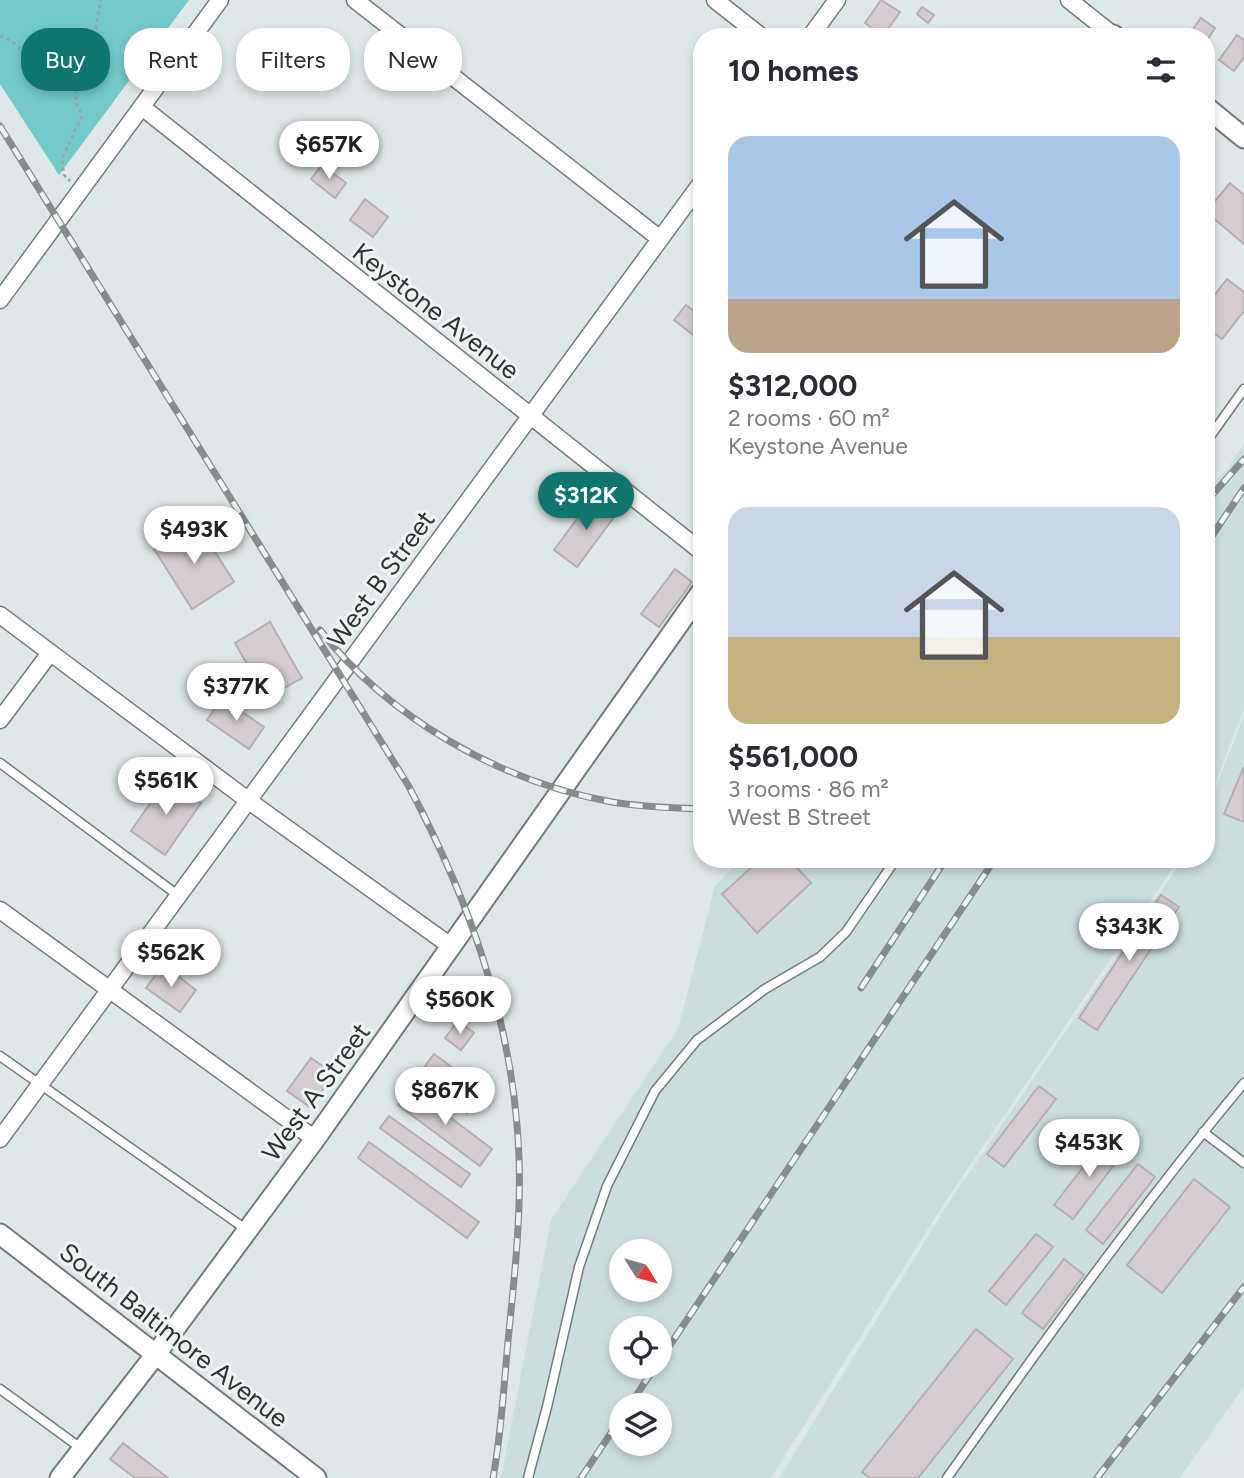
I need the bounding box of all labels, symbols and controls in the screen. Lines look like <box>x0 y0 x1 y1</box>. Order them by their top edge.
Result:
chip: Buy <box>21 28 110 91</box>
chip: Rent <box>124 28 222 91</box>
chip: Filters <box>236 28 350 91</box>
chip: New <box>364 28 462 91</box>
icon: filters <box>1142 51 1180 89</box>
text: 10 homes <box>728 52 859 89</box>
pin: $657K <box>280 122 378 181</box>
text: $657K <box>295 130 363 158</box>
icon: home <box>891 181 1017 307</box>
street label: Keystone Avenue <box>346 236 526 386</box>
text: $312,000 <box>728 367 857 404</box>
text: 2 rooms · 60 m² <box>728 404 890 432</box>
text: Keystone Avenue <box>728 432 908 460</box>
pin: $312K <box>537 472 635 532</box>
text: $312K <box>554 481 618 509</box>
street label: West B Street <box>321 504 442 654</box>
pin: $493K <box>145 506 243 566</box>
text: $493K <box>160 515 228 543</box>
icon: home <box>891 552 1017 678</box>
pin: $377K <box>187 664 285 723</box>
text: $377K <box>203 672 269 700</box>
text: $561,000 <box>728 738 858 775</box>
pin: $561K <box>117 758 215 817</box>
text: $561K <box>134 766 198 794</box>
text: 3 rooms · 86 m² <box>728 775 889 803</box>
text: West B Street <box>728 803 871 831</box>
pin: $343K <box>1080 904 1178 963</box>
text: $343K <box>1095 912 1163 940</box>
pin: $562K <box>122 930 220 989</box>
text: $562K <box>137 938 205 966</box>
pin: $560K <box>411 976 509 1036</box>
text: $560K <box>425 985 495 1013</box>
street label: West A Street <box>255 1016 377 1167</box>
pin: $867K <box>396 1068 494 1127</box>
text: $867K <box>411 1076 479 1104</box>
pin: $453K <box>1040 1120 1138 1179</box>
text: $453K <box>1055 1128 1123 1156</box>
street label: South Baltimore Avenue <box>53 1236 295 1434</box>
north arrow <box>609 1239 672 1302</box>
map controls <box>609 1239 672 1456</box>
button: locate <box>609 1316 672 1379</box>
button: layers <box>609 1393 672 1456</box>

